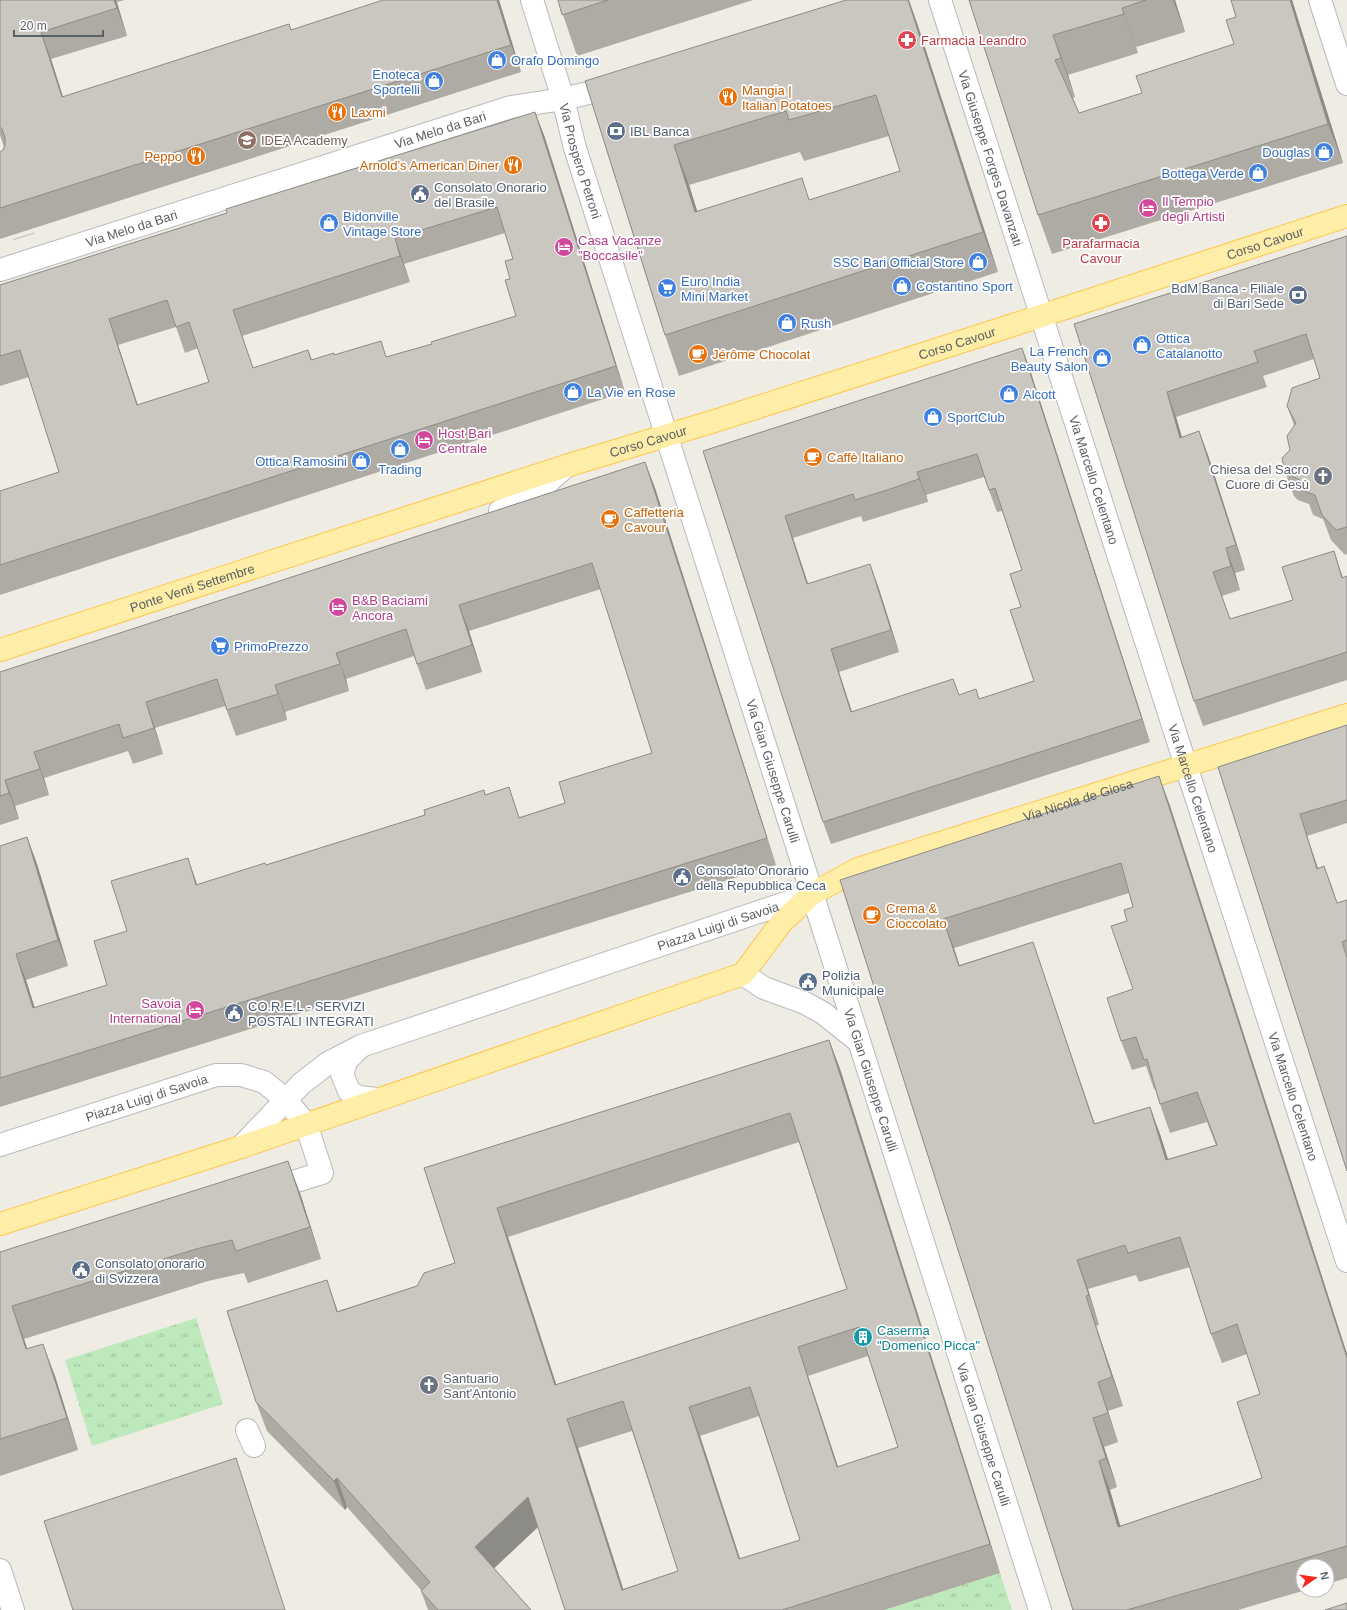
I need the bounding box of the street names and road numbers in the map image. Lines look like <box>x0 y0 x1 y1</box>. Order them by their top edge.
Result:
street label: Via Giuseppe Forges Davanzati <box>956 68 1026 248</box>
street label: Via Prospero Petroni <box>557 101 605 221</box>
street label: Via Melo da Bari <box>392 108 488 151</box>
street label: Via Melo da Bari <box>84 206 179 250</box>
street label: Corso Cavour <box>1225 223 1306 262</box>
street label: Corso Cavour <box>916 323 998 362</box>
street label: Via Marcello Celentano <box>1066 414 1122 546</box>
street label: Corso Cavour <box>608 422 689 460</box>
street label: Ponte Venti Settembre <box>128 560 256 615</box>
street label: Via Gian Giuseppe Carulli <box>744 698 803 845</box>
street label: Via Marcello Celentano <box>1166 722 1221 854</box>
street label: Via Nicola de Giosa <box>1021 775 1135 824</box>
street label: Piazza Luigi di Savoia <box>655 898 781 953</box>
street label: Via Gian Giuseppe Carulli <box>841 1006 901 1153</box>
street label: Via Marcello Celentano <box>1266 1030 1321 1163</box>
street label: Piazza Luigi di Savoia <box>84 1071 210 1124</box>
street label: Via Gian Giuseppe Carulli <box>954 1361 1014 1508</box>

